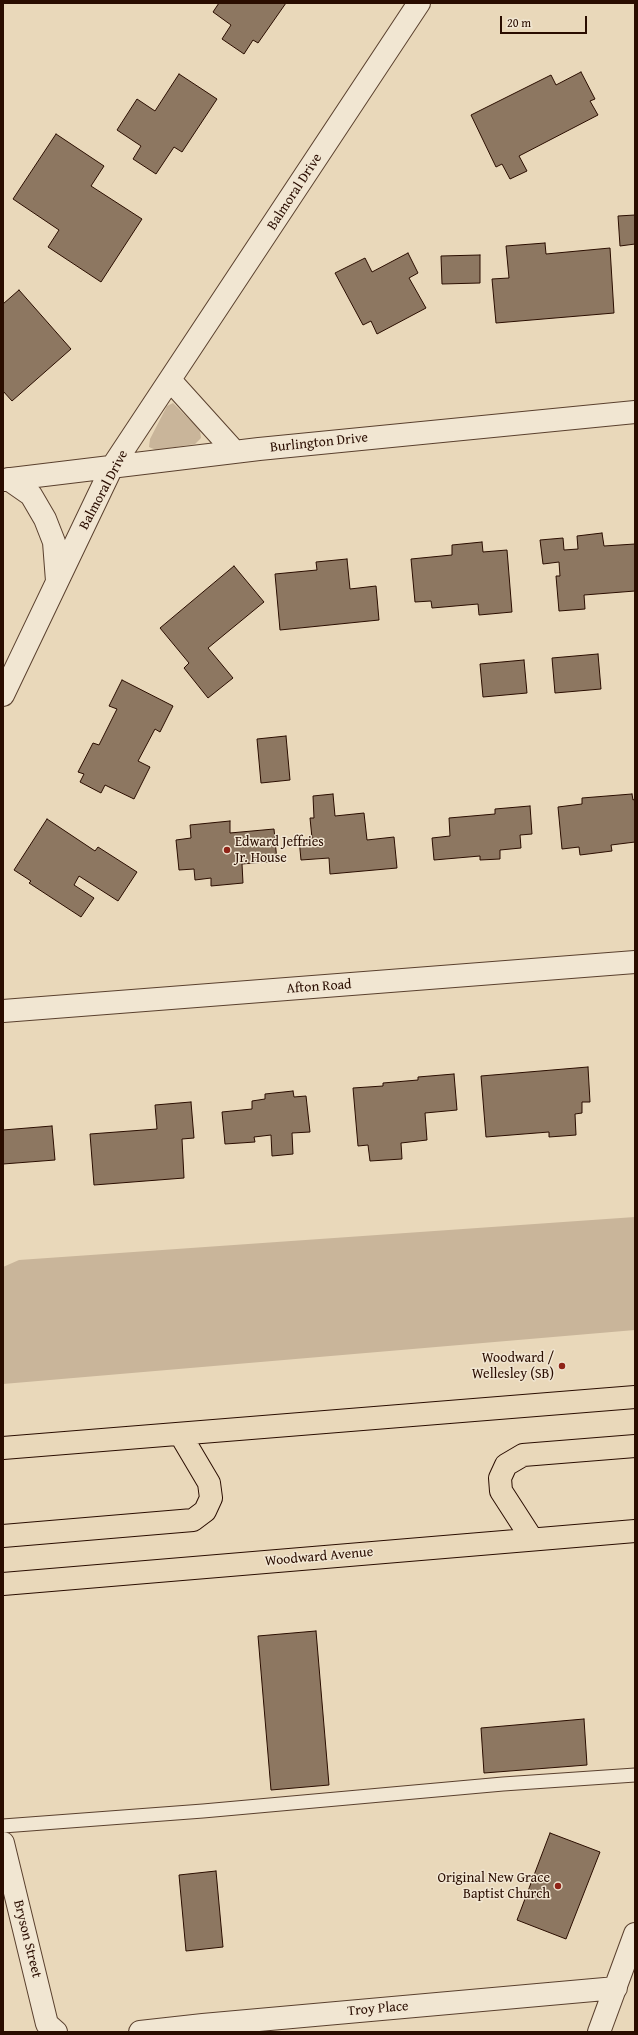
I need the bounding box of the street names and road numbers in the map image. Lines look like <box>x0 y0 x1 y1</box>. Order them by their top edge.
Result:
street label: Balmoral Drive <box>264 151 326 233</box>
street label: Burlington Drive <box>269 430 369 456</box>
street label: Balmoral Drive <box>76 447 132 533</box>
street label: Afton Road <box>286 976 352 998</box>
street label: Woodward Avenue <box>264 1544 374 1570</box>
street label: Bryson Street <box>9 1898 45 1980</box>
street label: Troy Place <box>347 1998 409 2020</box>

